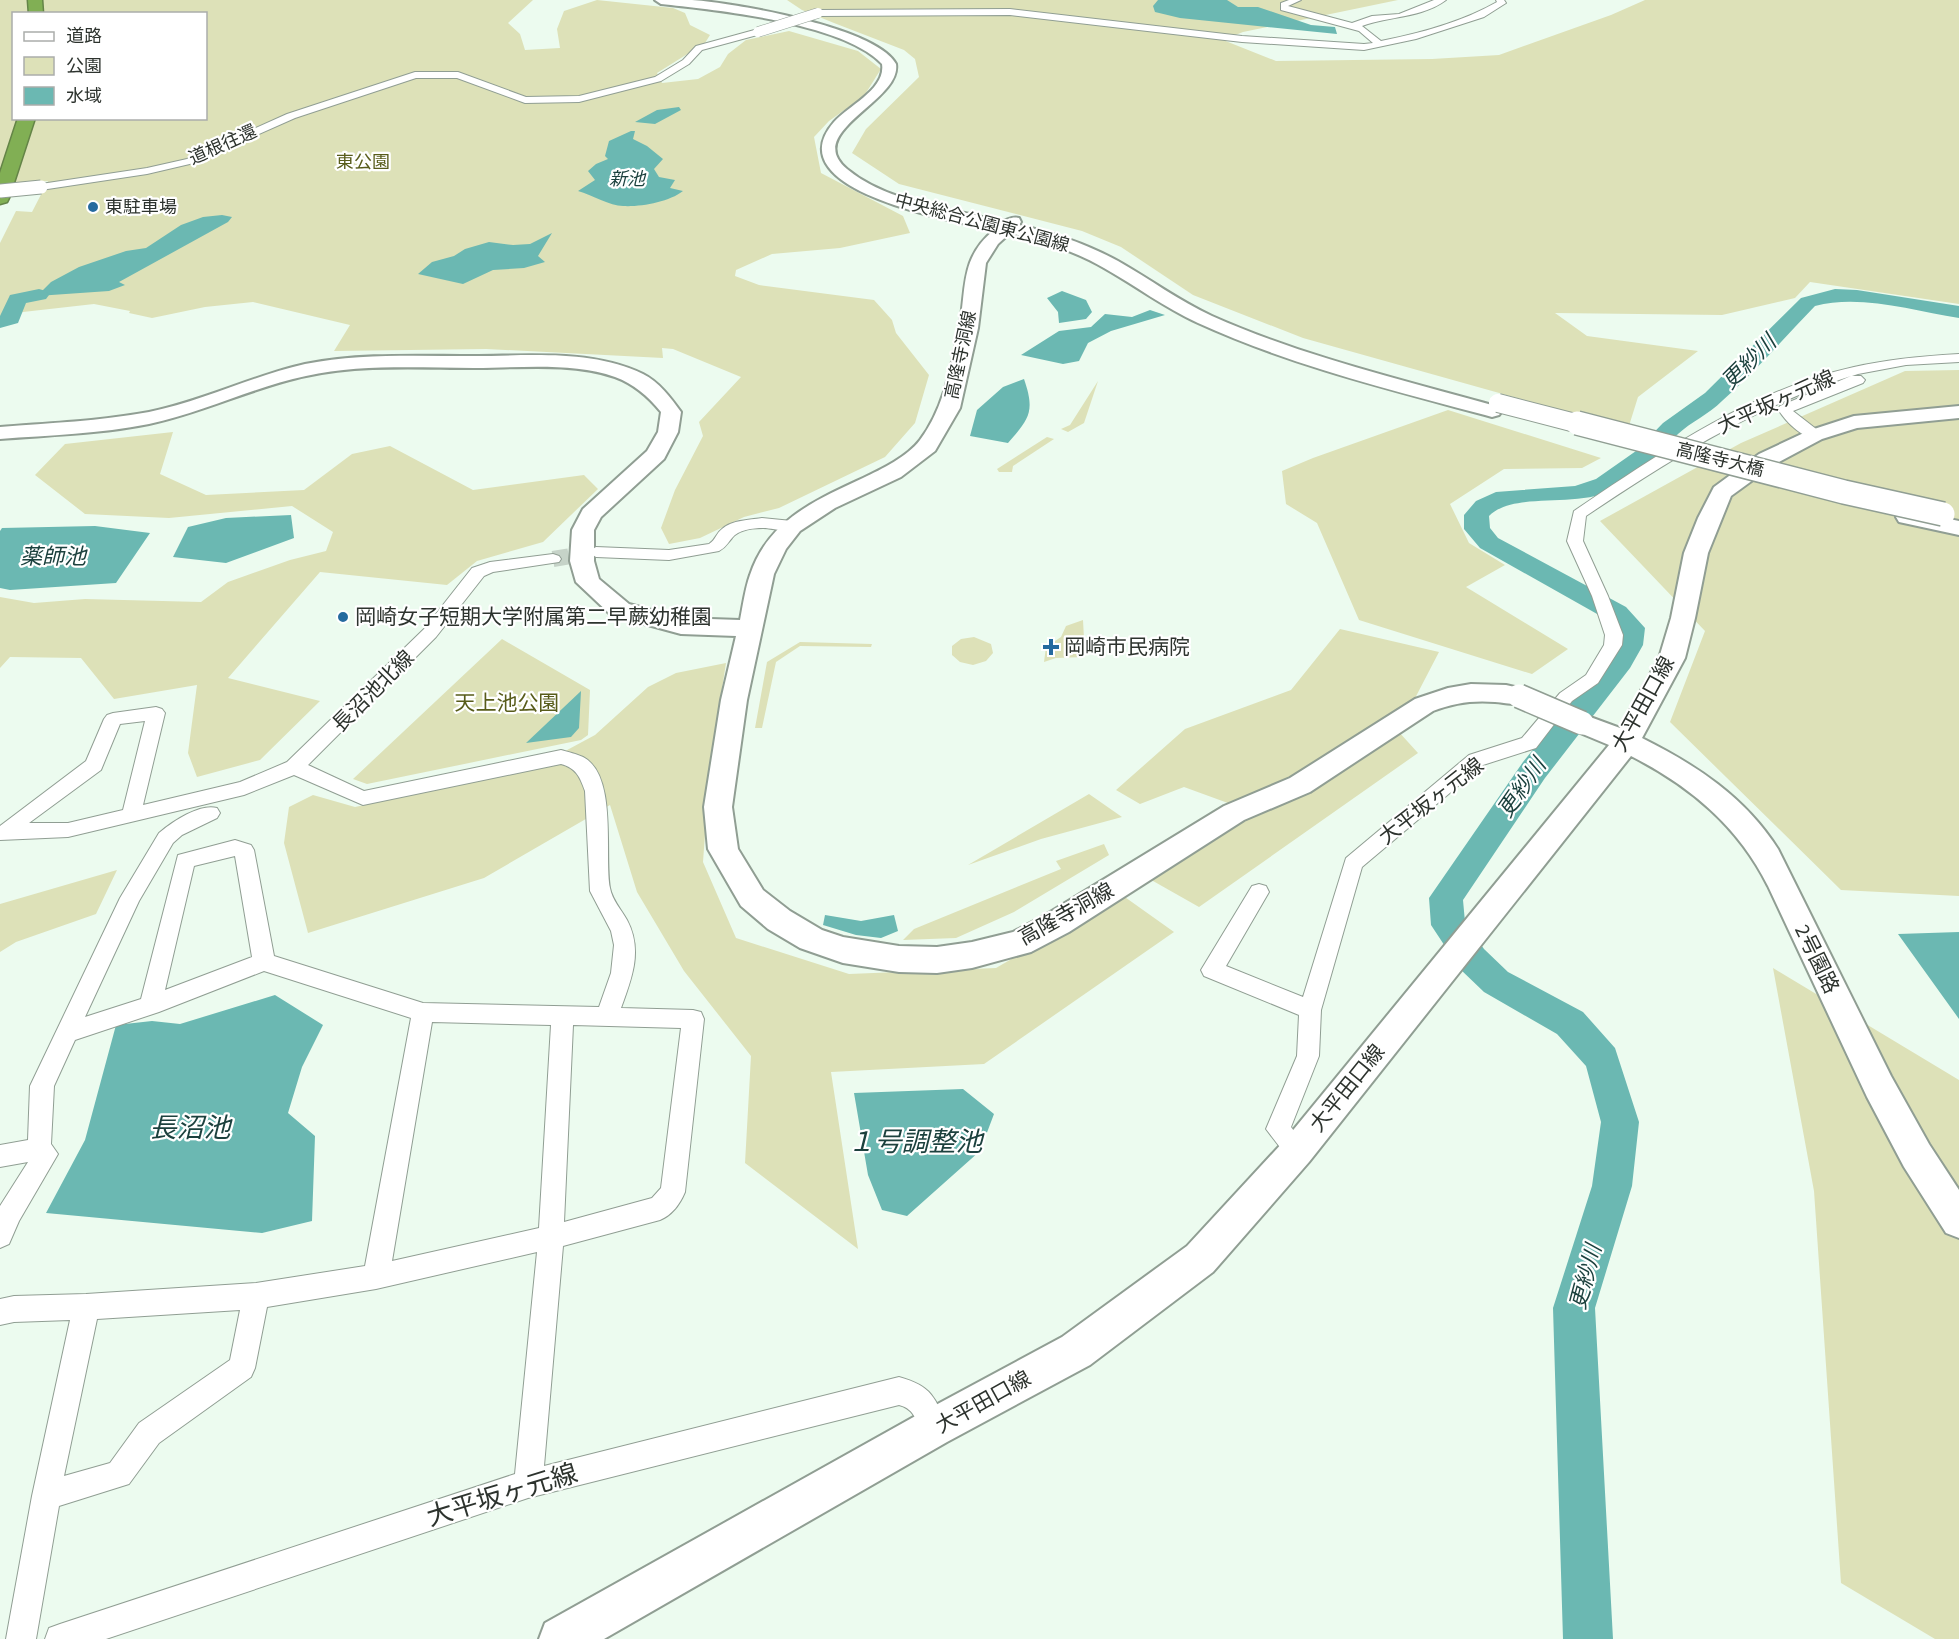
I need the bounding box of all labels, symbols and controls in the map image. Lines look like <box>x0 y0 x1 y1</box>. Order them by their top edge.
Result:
legend <box>12 12 207 120</box>
text: 道路 <box>66 24 102 49</box>
text: 公園 <box>66 54 102 79</box>
text: 水域 <box>66 84 102 109</box>
street label: 道根往還 <box>185 119 261 171</box>
park label: 東公園 <box>336 150 390 175</box>
water label: 新池 <box>609 167 647 192</box>
street label: 中央総合公園東公園線 <box>892 188 1072 258</box>
place label: 東駐車場 <box>105 195 177 220</box>
marker: 東駐車場 <box>86 200 100 214</box>
street label: 高隆寺洞線 <box>939 308 983 402</box>
water label: 更紗川 <box>1714 326 1785 397</box>
street label: 大平坂ヶ元線 <box>1712 363 1840 441</box>
street label: 高隆寺大橋 <box>1673 437 1767 483</box>
water label: 薬師池 <box>20 541 88 573</box>
place label: 岡崎女子短期大学附属第二早蕨幼稚園 <box>355 602 712 632</box>
marker: 岡崎女子短期大学附属第二早蕨幼稚園 <box>336 610 350 624</box>
place label: 岡崎市民病院 <box>1064 632 1190 662</box>
marker: 岡崎市民病院 <box>1042 638 1060 656</box>
street label: 長沼池北線 <box>325 643 421 739</box>
street label: 大平田口線 <box>1604 651 1682 757</box>
park label: 天上池公園 <box>455 688 560 718</box>
street label: 大平坂ヶ元線 <box>1372 750 1490 852</box>
water label: 更紗川 <box>1490 750 1555 824</box>
street label: 高隆寺洞線 <box>1013 875 1119 953</box>
street label: 2号園路 <box>1787 919 1847 999</box>
street label: 大平田口線 <box>1302 1038 1392 1138</box>
water label: 長沼池 <box>150 1109 233 1148</box>
water label: １号調整池 <box>848 1123 985 1162</box>
water label: 更紗川 <box>1562 1239 1611 1313</box>
street label: 大平田口線 <box>930 1363 1036 1441</box>
street label: 大平坂ヶ元線 <box>422 1455 582 1535</box>

